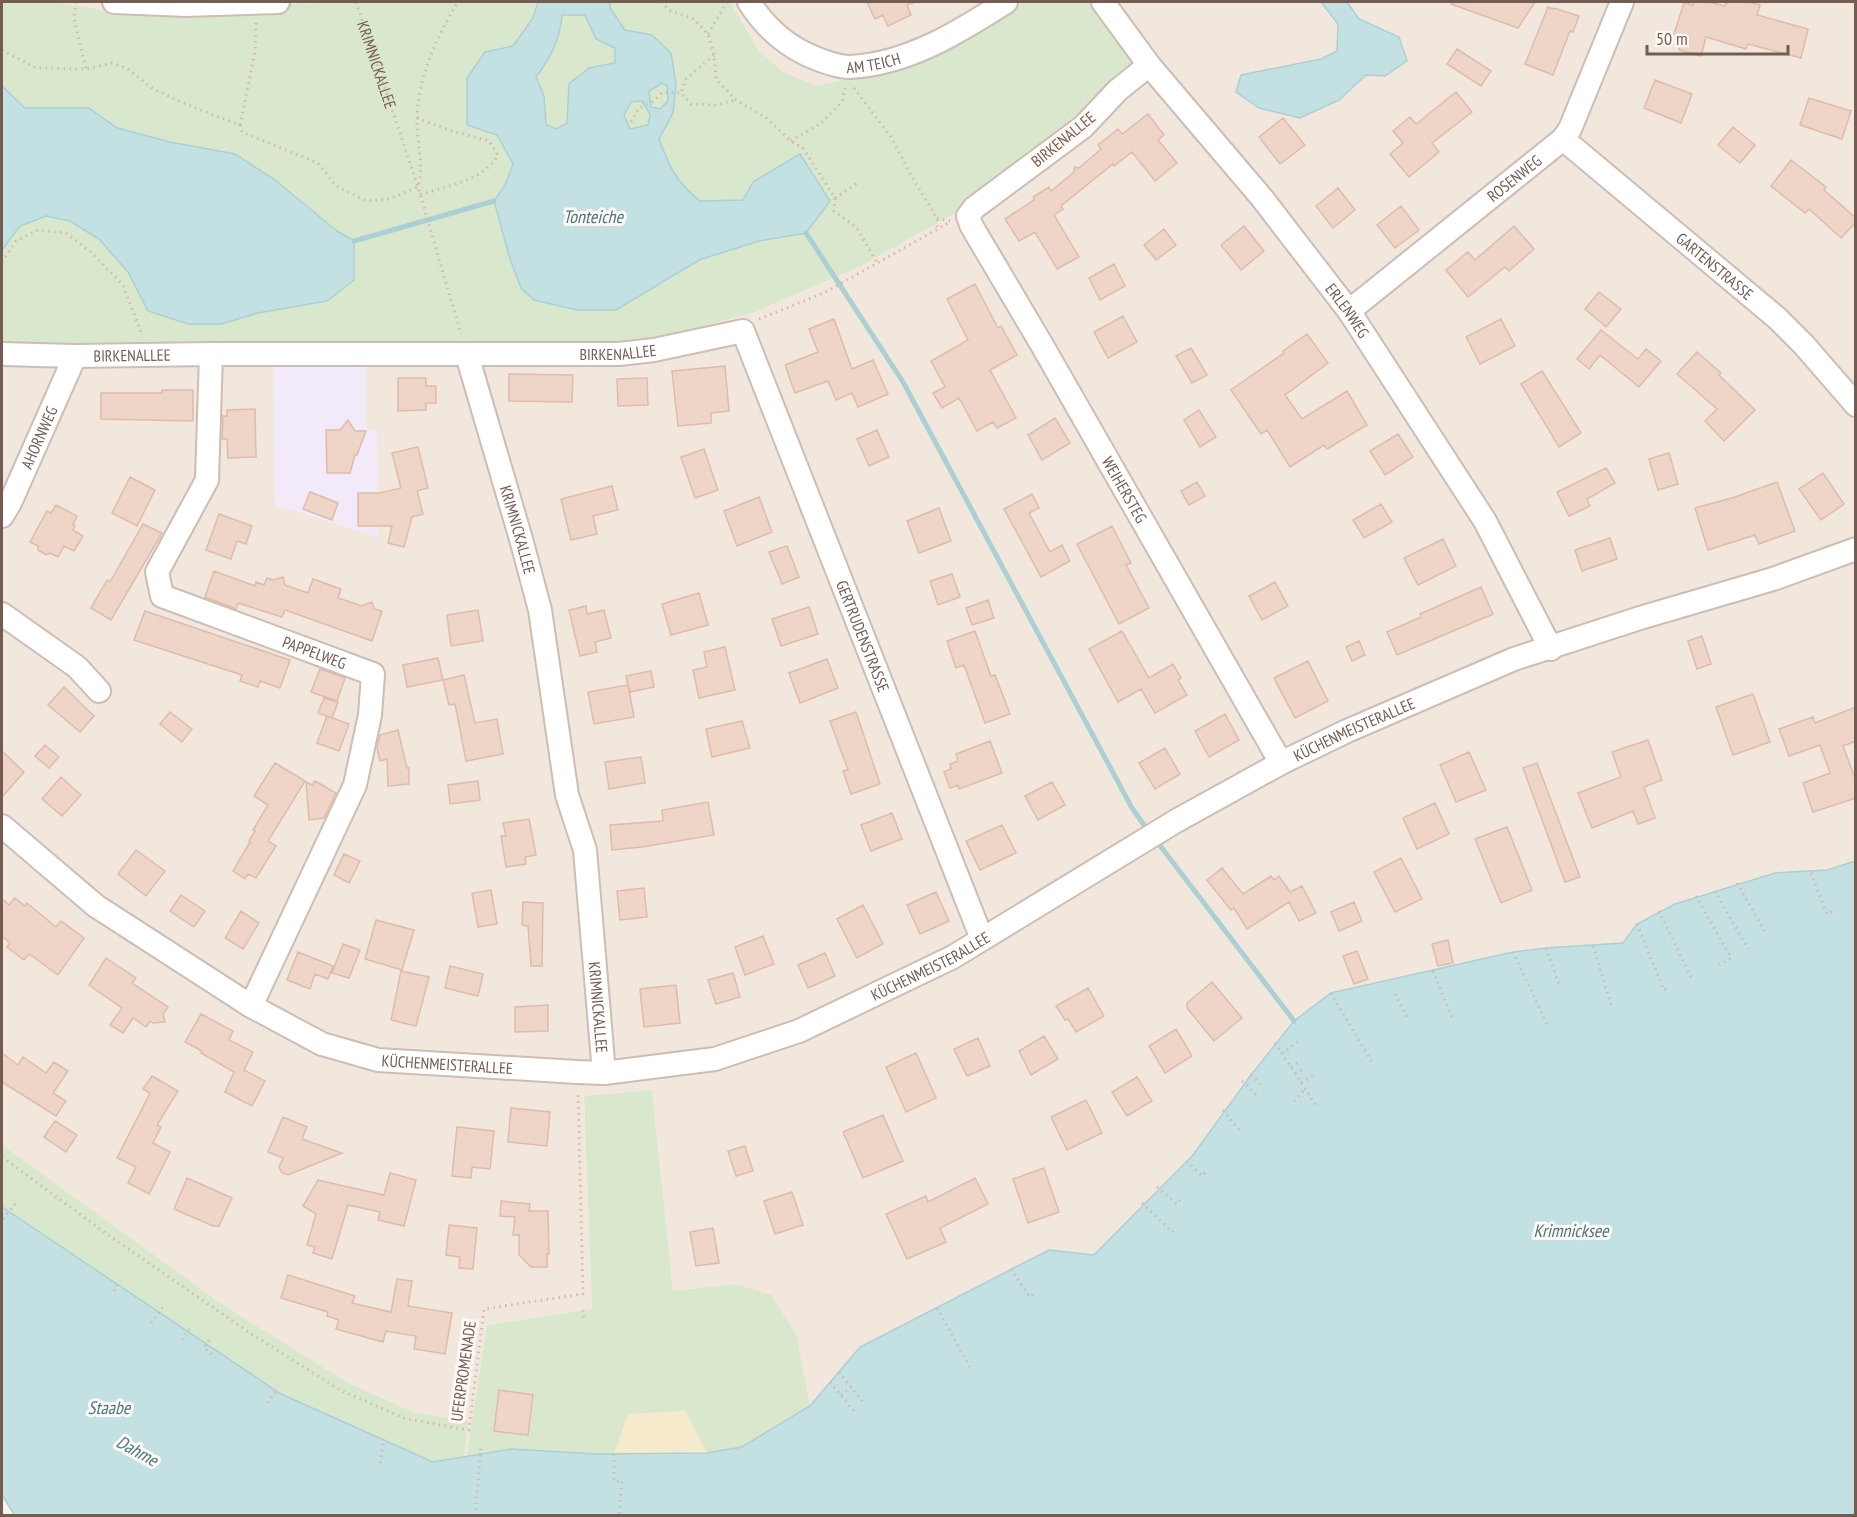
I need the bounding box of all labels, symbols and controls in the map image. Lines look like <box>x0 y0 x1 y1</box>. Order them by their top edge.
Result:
street label: KRIMNICKALLEE <box>353 18 401 111</box>
scale bar <box>1647 18 1788 56</box>
text: 50 m <box>1656 27 1688 50</box>
street label: AM TEICH <box>846 48 903 77</box>
street label: BIRKENALLEE <box>1027 107 1099 171</box>
street label: ROSENWEG <box>1483 150 1546 206</box>
water label: Tonteiche <box>563 205 624 228</box>
street label: GARTENSTRASSE <box>1672 228 1758 304</box>
street label: ERLENWEG <box>1321 279 1374 342</box>
street label: BIRKENALLEE <box>579 340 657 364</box>
street label: BIRKENALLEE <box>93 345 171 366</box>
street label: AHORNWEG <box>16 403 62 472</box>
street label: WEIHERSTEG <box>1098 453 1152 526</box>
street label: KRIMNICKALLEE <box>496 483 540 576</box>
street label: GERTRUDENSTRASSE <box>832 577 894 695</box>
street label: PAPPELWEG <box>280 632 349 673</box>
street label: KÜCHENMEISTERALLEE <box>1290 693 1418 765</box>
street label: KÜCHENMEISTERALLEE <box>868 927 994 1005</box>
street label: KRIMNICKALLEE <box>585 961 612 1054</box>
street label: KÜCHENMEISTERALLEE <box>381 1050 513 1078</box>
water label: Krimnicksee <box>1533 1219 1610 1242</box>
street label: UFERPROMENADE <box>446 1319 480 1423</box>
water label: Staabe <box>88 1396 132 1419</box>
water label: Dahme <box>113 1430 163 1472</box>

